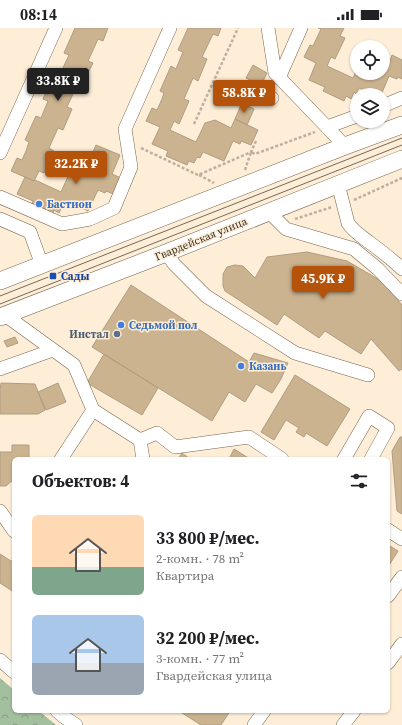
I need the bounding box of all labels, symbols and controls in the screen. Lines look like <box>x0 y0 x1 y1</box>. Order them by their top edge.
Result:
text: 08:14 <box>20 4 57 25</box>
map controls <box>350 40 390 128</box>
button: locate <box>350 40 390 80</box>
pin: 33.8K ₽ <box>21 68 95 102</box>
text: 33.8K ₽ <box>36 72 80 89</box>
pin: 58.8K ₽ <box>207 80 281 114</box>
text: 58.8K ₽ <box>222 84 266 101</box>
button: layers <box>350 88 390 128</box>
pin: 32.2K ₽ <box>39 151 113 185</box>
text: 32.2K ₽ <box>54 155 98 172</box>
place label: Бастион <box>47 197 92 212</box>
marker: Бастион <box>34 199 44 209</box>
street label: Гвардейская улица <box>153 214 250 264</box>
pin: 45.9K ₽ <box>286 266 360 300</box>
place label: Сады <box>61 269 90 284</box>
text: 45.9K ₽ <box>301 270 345 287</box>
marker: Сады <box>48 271 58 281</box>
place label: Седьмой пол <box>129 318 198 333</box>
marker: Седьмой пол <box>116 320 126 330</box>
place label: Инстал <box>69 327 109 342</box>
marker: Инстал <box>112 329 122 339</box>
place label: Казань <box>249 359 286 374</box>
marker: Казань <box>236 361 246 371</box>
text: Объектов: 4 <box>32 469 130 493</box>
icon: filters <box>348 470 370 492</box>
text: 33 800 ₽/мес. <box>156 526 260 550</box>
icon: home <box>64 531 112 579</box>
text: 2-комн. · 78 m² <box>156 550 244 567</box>
text: Квартира <box>156 567 214 584</box>
text: 32 200 ₽/мес. <box>156 626 260 650</box>
icon: home <box>64 631 112 679</box>
text: 3-комн. · 77 m² <box>156 650 244 667</box>
text: Гвардейская улица <box>156 667 272 684</box>

